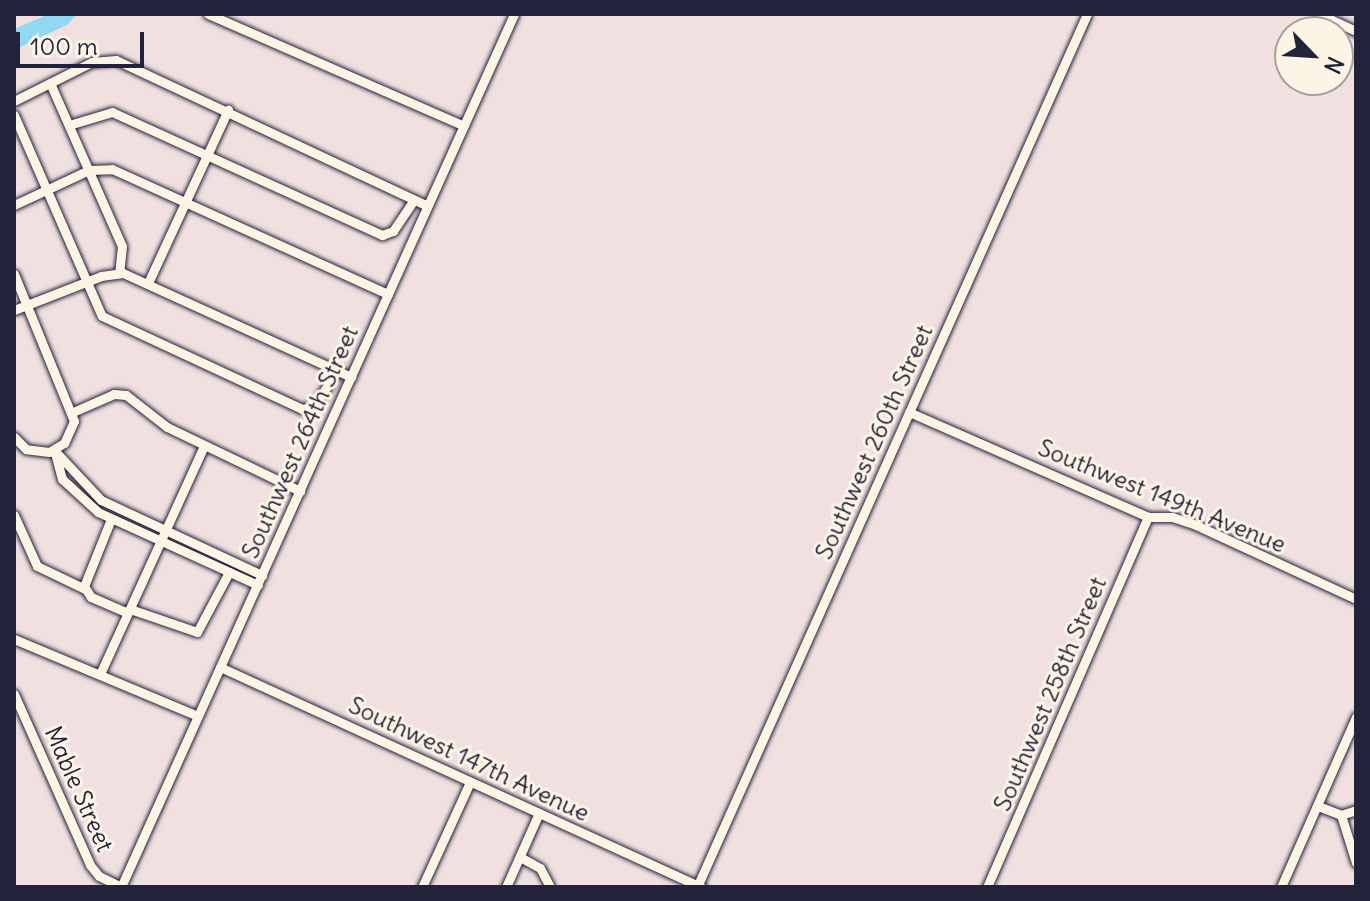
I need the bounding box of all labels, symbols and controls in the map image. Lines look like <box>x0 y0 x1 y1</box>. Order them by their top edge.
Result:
scale bar <box>20 16 148 66</box>
north arrow <box>1274 16 1354 96</box>
text: 100 m <box>30 31 98 61</box>
text: N <box>1318 52 1350 78</box>
street label: Southwest 260th Street <box>809 320 939 564</box>
street label: Southwest 264th Street <box>236 321 364 563</box>
street label: Southwest 149th Avenue <box>1034 433 1290 559</box>
street label: Southwest 258th Street <box>988 573 1112 815</box>
street label: Southwest 147th Avenue <box>344 691 594 827</box>
street label: Mable Street <box>39 722 119 856</box>

